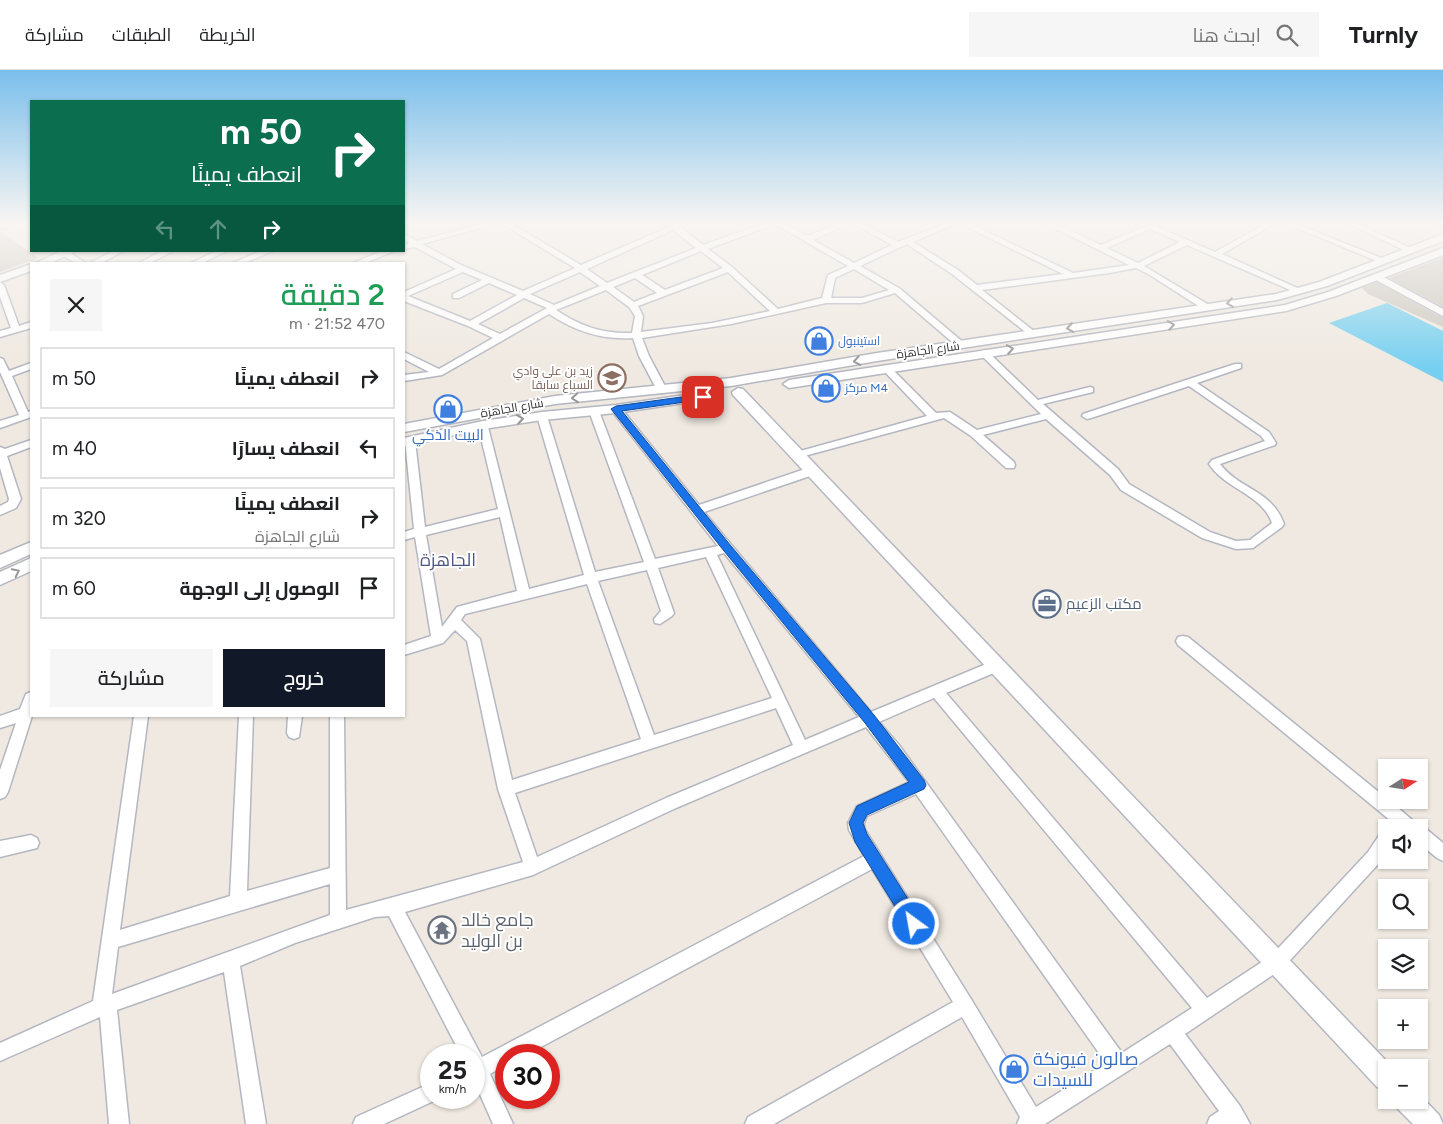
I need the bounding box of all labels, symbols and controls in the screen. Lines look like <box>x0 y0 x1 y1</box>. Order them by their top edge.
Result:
search box <box>969 12 1319 57</box>
text: Turnly <box>1349 20 1418 49</box>
icon: search <box>1273 21 1301 49</box>
text: مشاركة <box>25 24 84 46</box>
text: الطبقات <box>112 24 171 46</box>
text: الخريطة <box>199 24 256 46</box>
text: ابحث هنا <box>1193 24 1261 47</box>
text: 50 m <box>220 111 302 153</box>
icon: right <box>320 120 385 185</box>
text: انعطف يمينًا <box>191 161 302 188</box>
icon: left <box>151 215 179 243</box>
icon: ahead <box>204 215 232 243</box>
icon: right <box>257 215 285 243</box>
text: 2 دقيقة <box>281 276 385 313</box>
button: close <box>50 279 102 331</box>
one-way arrow <box>1226 298 1235 308</box>
text: 470 m · 21:52 <box>289 314 385 333</box>
one-way arrow <box>1166 320 1175 330</box>
one-way arrow <box>1065 322 1073 333</box>
shop icon: استينبول <box>804 326 834 356</box>
place label: استينبول <box>838 334 880 348</box>
street label: شارع الجاهزة <box>895 339 961 362</box>
one-way arrow <box>1006 345 1014 355</box>
one-way arrow <box>853 355 862 365</box>
school or university icon: زيد بن علي وادي السباع سابقا <box>597 363 627 393</box>
icon: right <box>355 364 383 392</box>
place label: زيد بن علي وادي السباع سابقا <box>513 364 593 393</box>
text: 50 m <box>52 367 96 390</box>
text: انعطف يمينًا <box>234 367 340 390</box>
shop icon: مركز M4 <box>811 373 841 403</box>
pin <box>682 376 724 418</box>
place label: مركز M4 <box>844 381 889 395</box>
icon: arrive <box>689 383 717 411</box>
one-way arrow <box>571 392 579 403</box>
shop icon: البيت الذكي <box>433 394 463 424</box>
street label: شارع الجاهزة <box>479 396 545 421</box>
one-way arrow <box>516 415 525 425</box>
place label: البيت الذكي <box>412 426 484 447</box>
icon: left <box>355 434 383 462</box>
text: 40 m <box>52 437 97 460</box>
text: انعطف يسارًا <box>232 437 340 460</box>
text: انعطف يمينًا <box>234 492 340 515</box>
icon: right <box>355 504 383 532</box>
text: 320 m <box>52 507 106 530</box>
text: شارع الجاهزة <box>255 527 340 546</box>
district label: الجاهزة <box>420 549 476 571</box>
one-way arrow <box>10 568 19 578</box>
icon: arrive <box>355 574 383 602</box>
text: 60 m <box>52 577 96 600</box>
text: الوصول إلى الوجهة <box>180 577 340 600</box>
office icon: مكتب الزعيم <box>1032 589 1062 619</box>
place label: مكتب الزعيم <box>1066 595 1142 614</box>
button: مشاركة <box>50 649 213 707</box>
button: خروج <box>223 649 385 707</box>
north arrow <box>1378 759 1428 809</box>
map controls <box>1378 759 1428 1109</box>
button: sound <box>1378 819 1428 869</box>
button: search <box>1378 879 1428 929</box>
position arrow <box>887 897 939 949</box>
place label: جامع خالد بن الوليد <box>461 909 534 952</box>
temple icon: جامع خالد بن الوليد <box>427 915 457 945</box>
button: layers <box>1378 939 1428 989</box>
button: + <box>1378 999 1428 1049</box>
speed limit sign: 30 <box>495 1044 560 1109</box>
place label: صالون فيونكة للسيدات <box>1033 1048 1139 1091</box>
shop icon: صالون فيونكة للسيدات <box>999 1054 1029 1084</box>
text: 25 <box>438 1055 467 1085</box>
button: − <box>1378 1059 1428 1109</box>
text: km/h <box>439 1082 466 1096</box>

